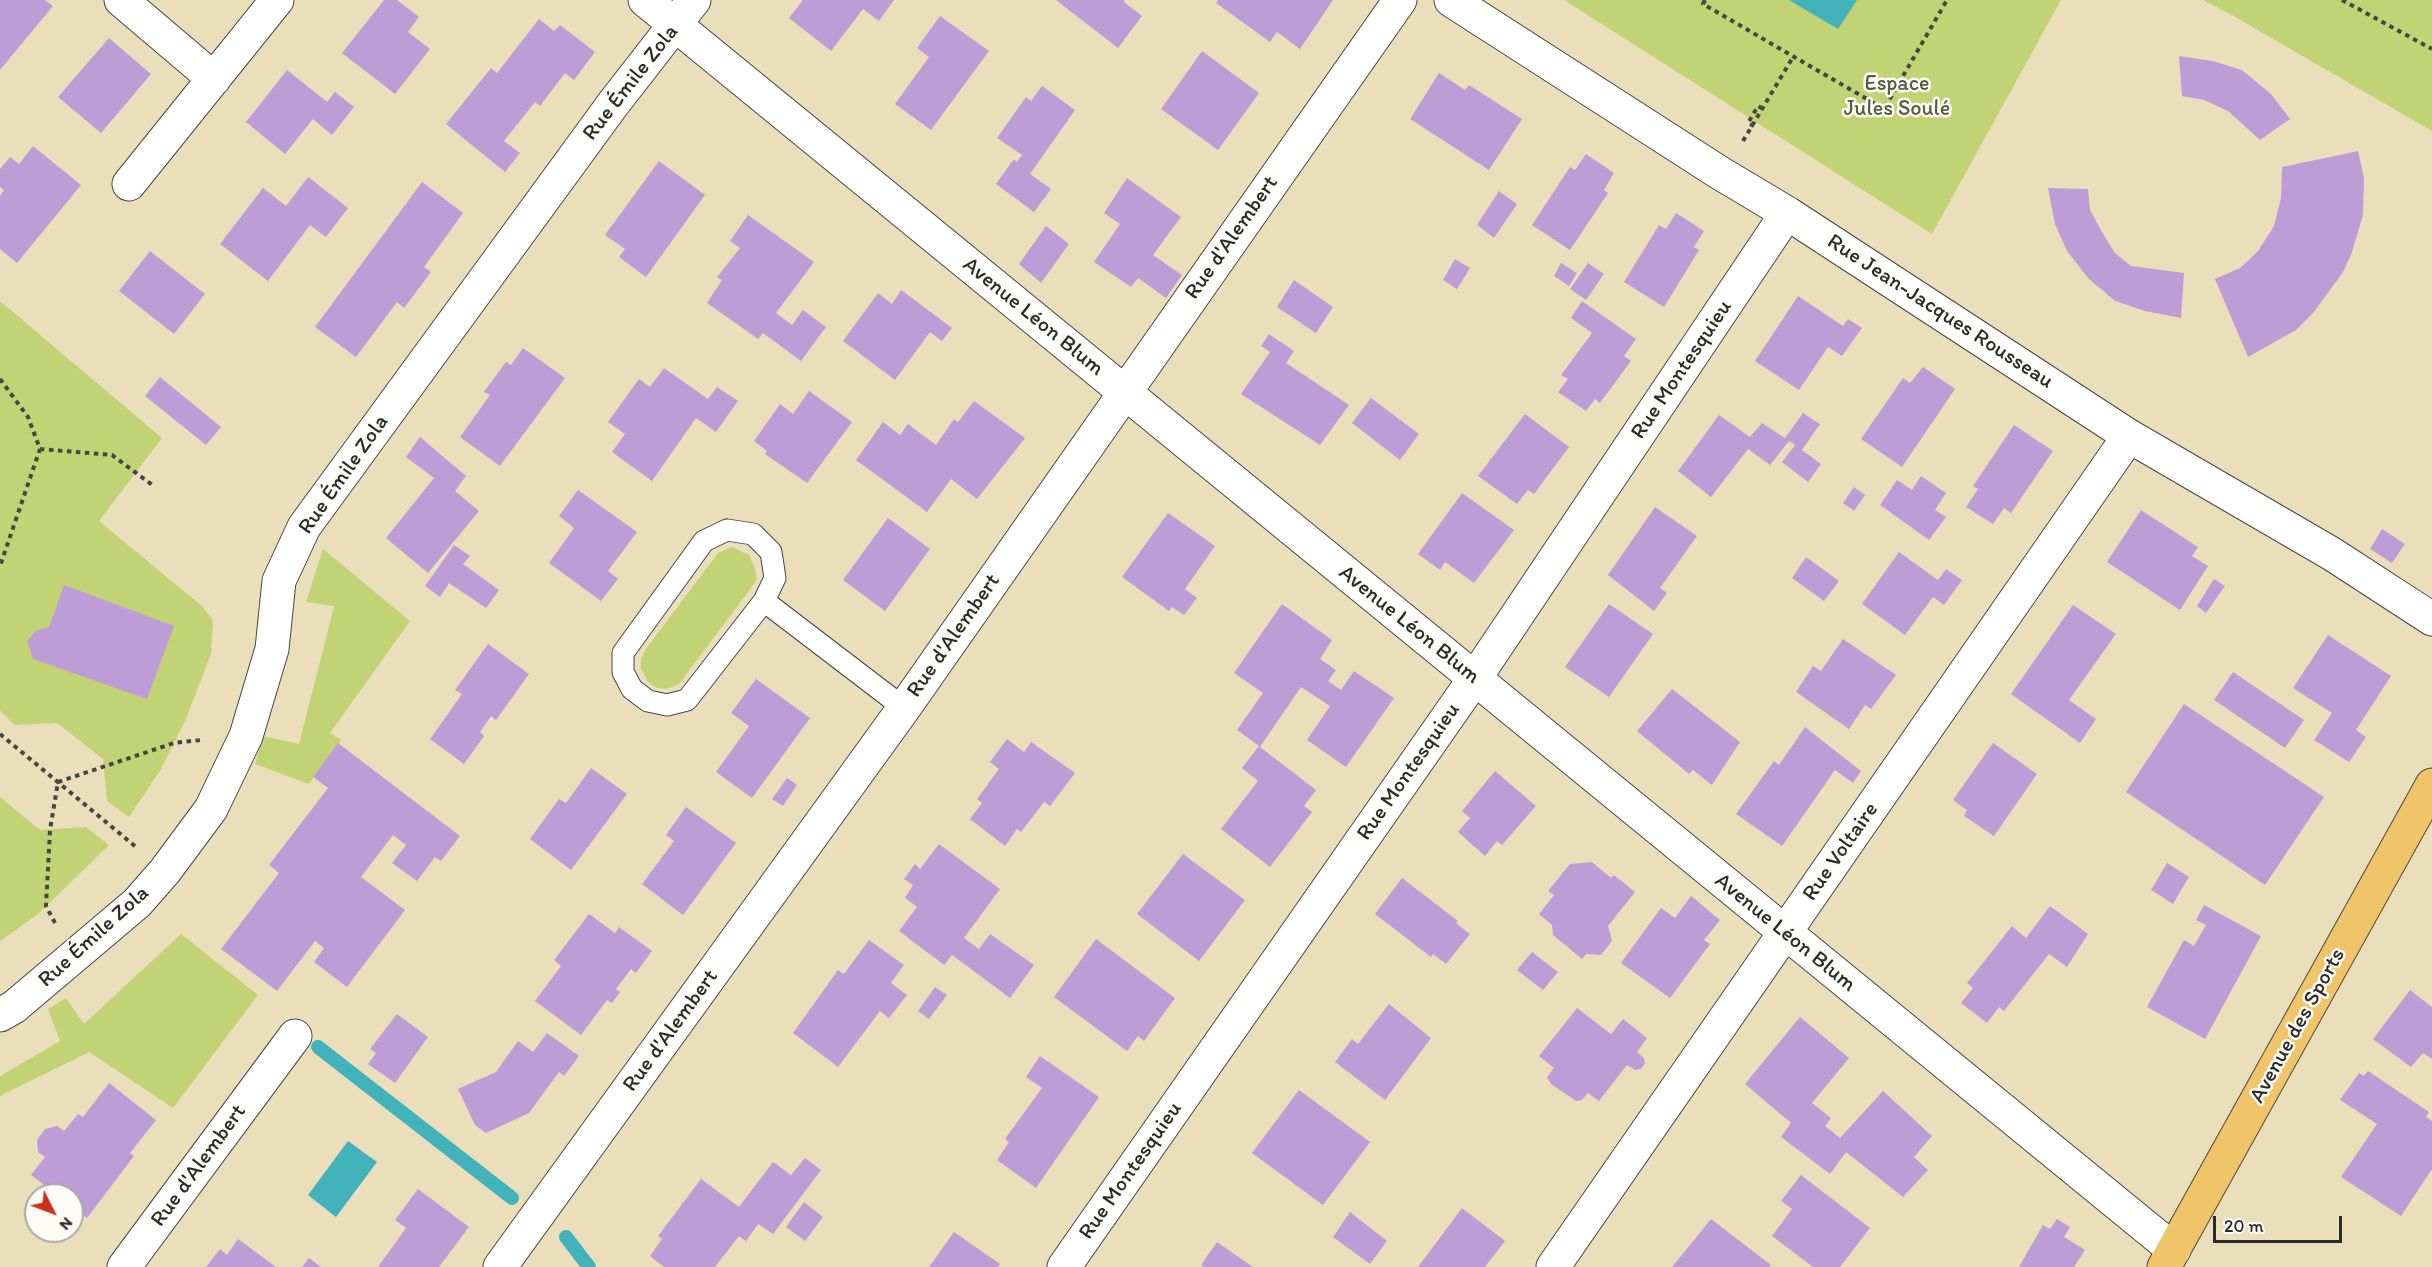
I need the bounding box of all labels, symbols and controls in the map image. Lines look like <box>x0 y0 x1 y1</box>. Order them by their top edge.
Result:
street label: Rue Émile Zola <box>578 20 684 146</box>
park label: Espace Jules Soulé <box>1844 71 1950 122</box>
street label: Rue d'Alembert <box>1180 171 1284 305</box>
street label: Rue Jean-Jacques Rousseau <box>1822 229 2058 395</box>
street label: Avenue Léon Blum <box>957 252 1109 382</box>
street label: Rue Montesquieu <box>1626 295 1738 445</box>
street label: Rue Émile Zola <box>293 410 395 540</box>
street label: Avenue Léon Blum <box>1333 560 1485 690</box>
street label: Rue d'Alembert <box>902 569 1006 703</box>
street label: Rue Montesquieu <box>1352 698 1466 846</box>
street label: Rue Voltaire <box>1797 798 1885 906</box>
street label: Avenue Léon Blum <box>1709 868 1861 998</box>
street label: Rue Émile Zola <box>33 880 155 994</box>
street label: Avenue des Sports <box>2245 944 2351 1108</box>
street label: Rue d'Alembert <box>618 965 724 1097</box>
street label: Rue Montesquieu <box>1074 1097 1188 1245</box>
street label: Rue d'Alembert <box>146 1100 252 1232</box>
north arrow <box>24 1183 84 1243</box>
scale bar <box>2216 1204 2345 1242</box>
text: N <box>56 1214 77 1234</box>
text: 20 m <box>2224 1215 2264 1237</box>

